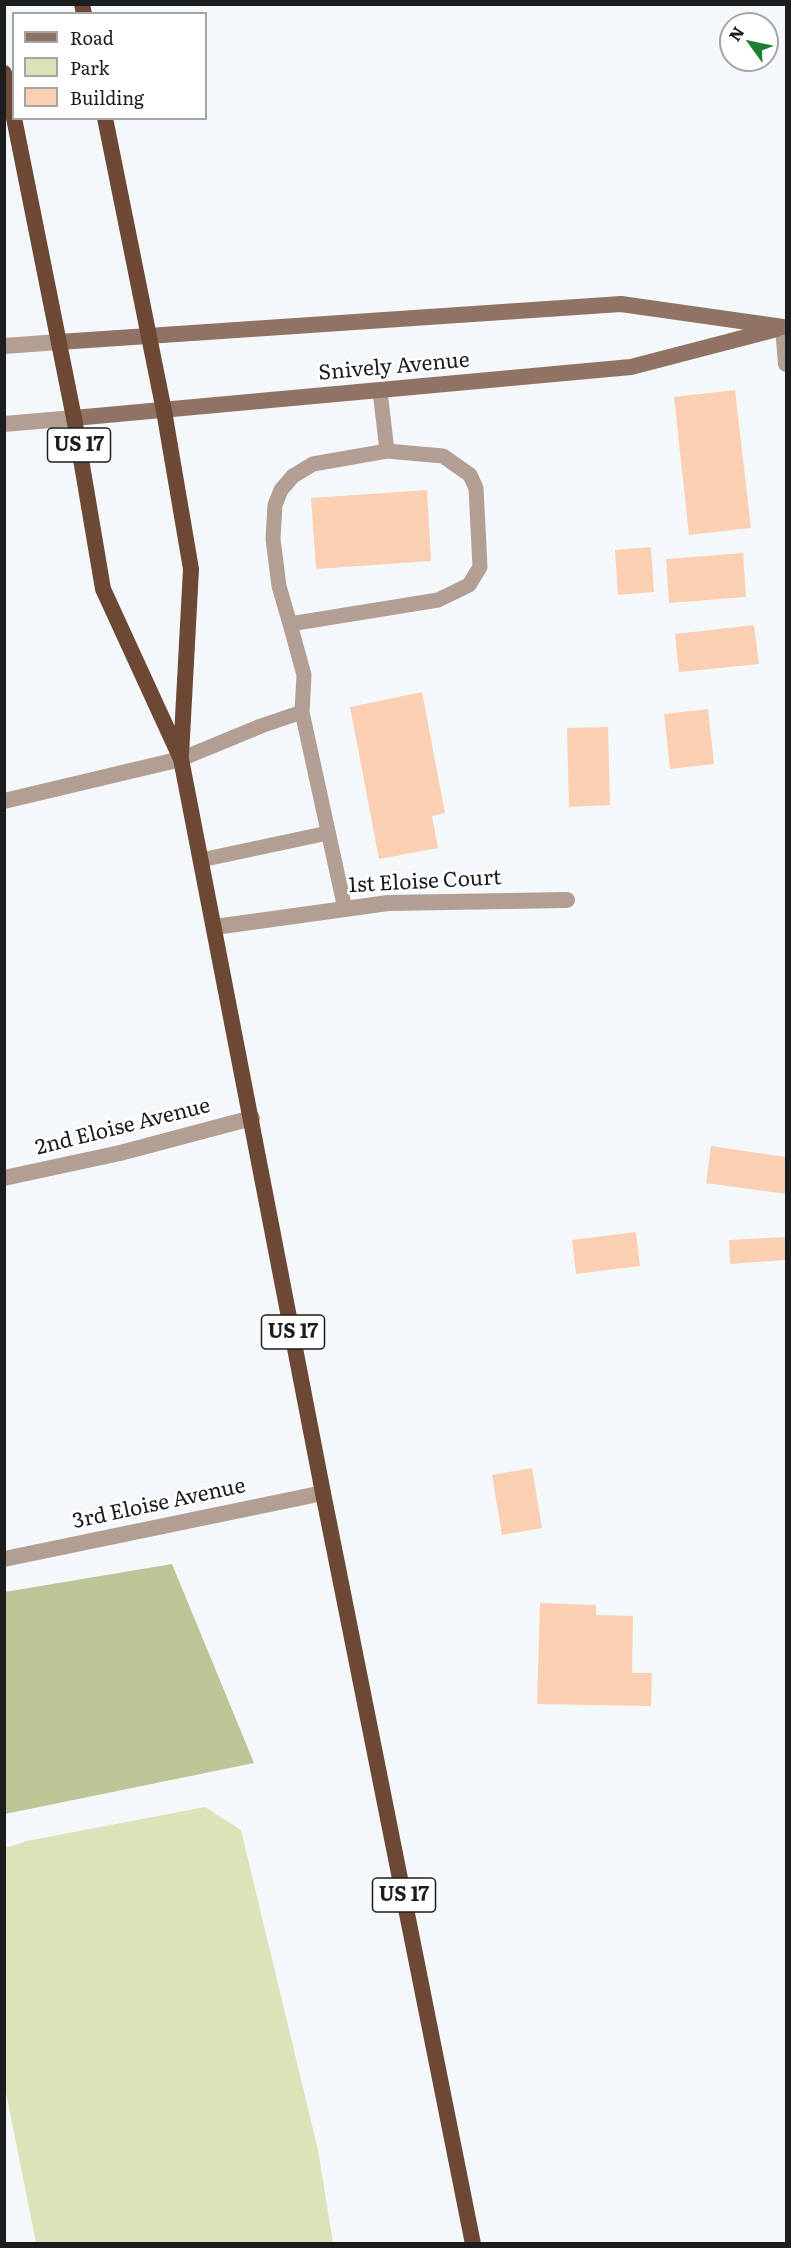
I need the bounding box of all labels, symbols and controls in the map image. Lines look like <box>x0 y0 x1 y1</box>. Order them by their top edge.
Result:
legend <box>12 12 207 120</box>
north arrow <box>719 12 779 72</box>
text: N <box>722 21 749 45</box>
text: Road <box>70 24 114 51</box>
text: Park <box>70 54 109 81</box>
text: Building <box>70 84 144 111</box>
street label: Snively Avenue <box>317 348 471 386</box>
road number: US 17 <box>48 428 110 462</box>
street label: 1st Eloise Court <box>348 865 502 899</box>
street label: 2nd Eloise Avenue <box>33 1093 213 1161</box>
road number: US 17 <box>262 1315 324 1349</box>
street label: 3rd Eloise Avenue <box>70 1473 248 1535</box>
road number: US 17 <box>372 1878 436 1912</box>

